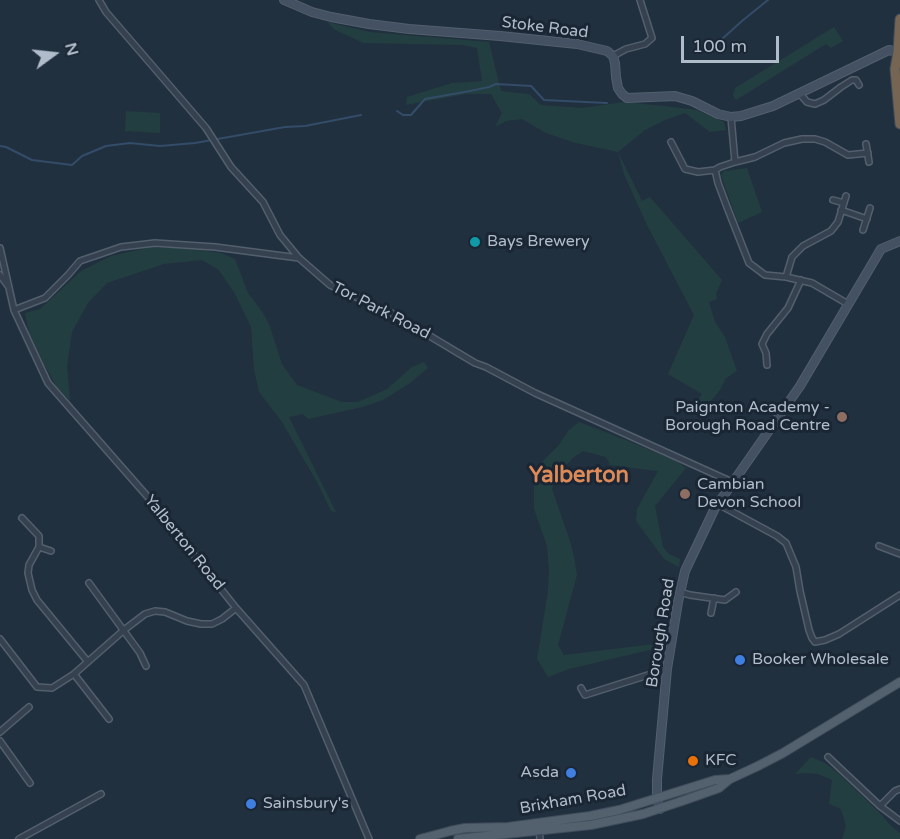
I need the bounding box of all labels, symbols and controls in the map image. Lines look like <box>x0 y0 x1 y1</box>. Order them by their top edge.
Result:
street label: Stoke Road <box>501 13 589 43</box>
north arrow <box>24 24 84 84</box>
scale bar <box>684 24 782 62</box>
text: 100 m <box>692 35 747 57</box>
text: N <box>60 41 83 58</box>
place label: Bays Brewery <box>487 232 590 252</box>
marker: Bays Brewery <box>468 235 482 249</box>
street label: Tor Park Road <box>329 278 433 344</box>
place label: Paignton Academy - Borough Road Centre <box>665 398 830 436</box>
marker: Paignton Academy - Borough Road Centre <box>835 410 849 424</box>
district label: Yalberton <box>529 463 629 489</box>
place label: Cambian Devon School <box>697 475 801 513</box>
marker: Cambian Devon School <box>678 487 692 501</box>
street label: Yalberton Road <box>140 491 228 595</box>
street label: Borough Road <box>643 577 679 689</box>
place label: Booker Wholesale <box>752 650 889 670</box>
marker: Booker Wholesale <box>733 653 747 667</box>
place label: KFC <box>705 751 736 771</box>
marker: KFC <box>686 754 700 768</box>
place label: Asda <box>520 763 559 783</box>
marker: Asda <box>564 766 578 780</box>
street label: Brixham Road <box>518 781 628 819</box>
place label: Sainsbury's <box>263 794 349 814</box>
marker: Sainsbury's <box>244 797 258 811</box>

